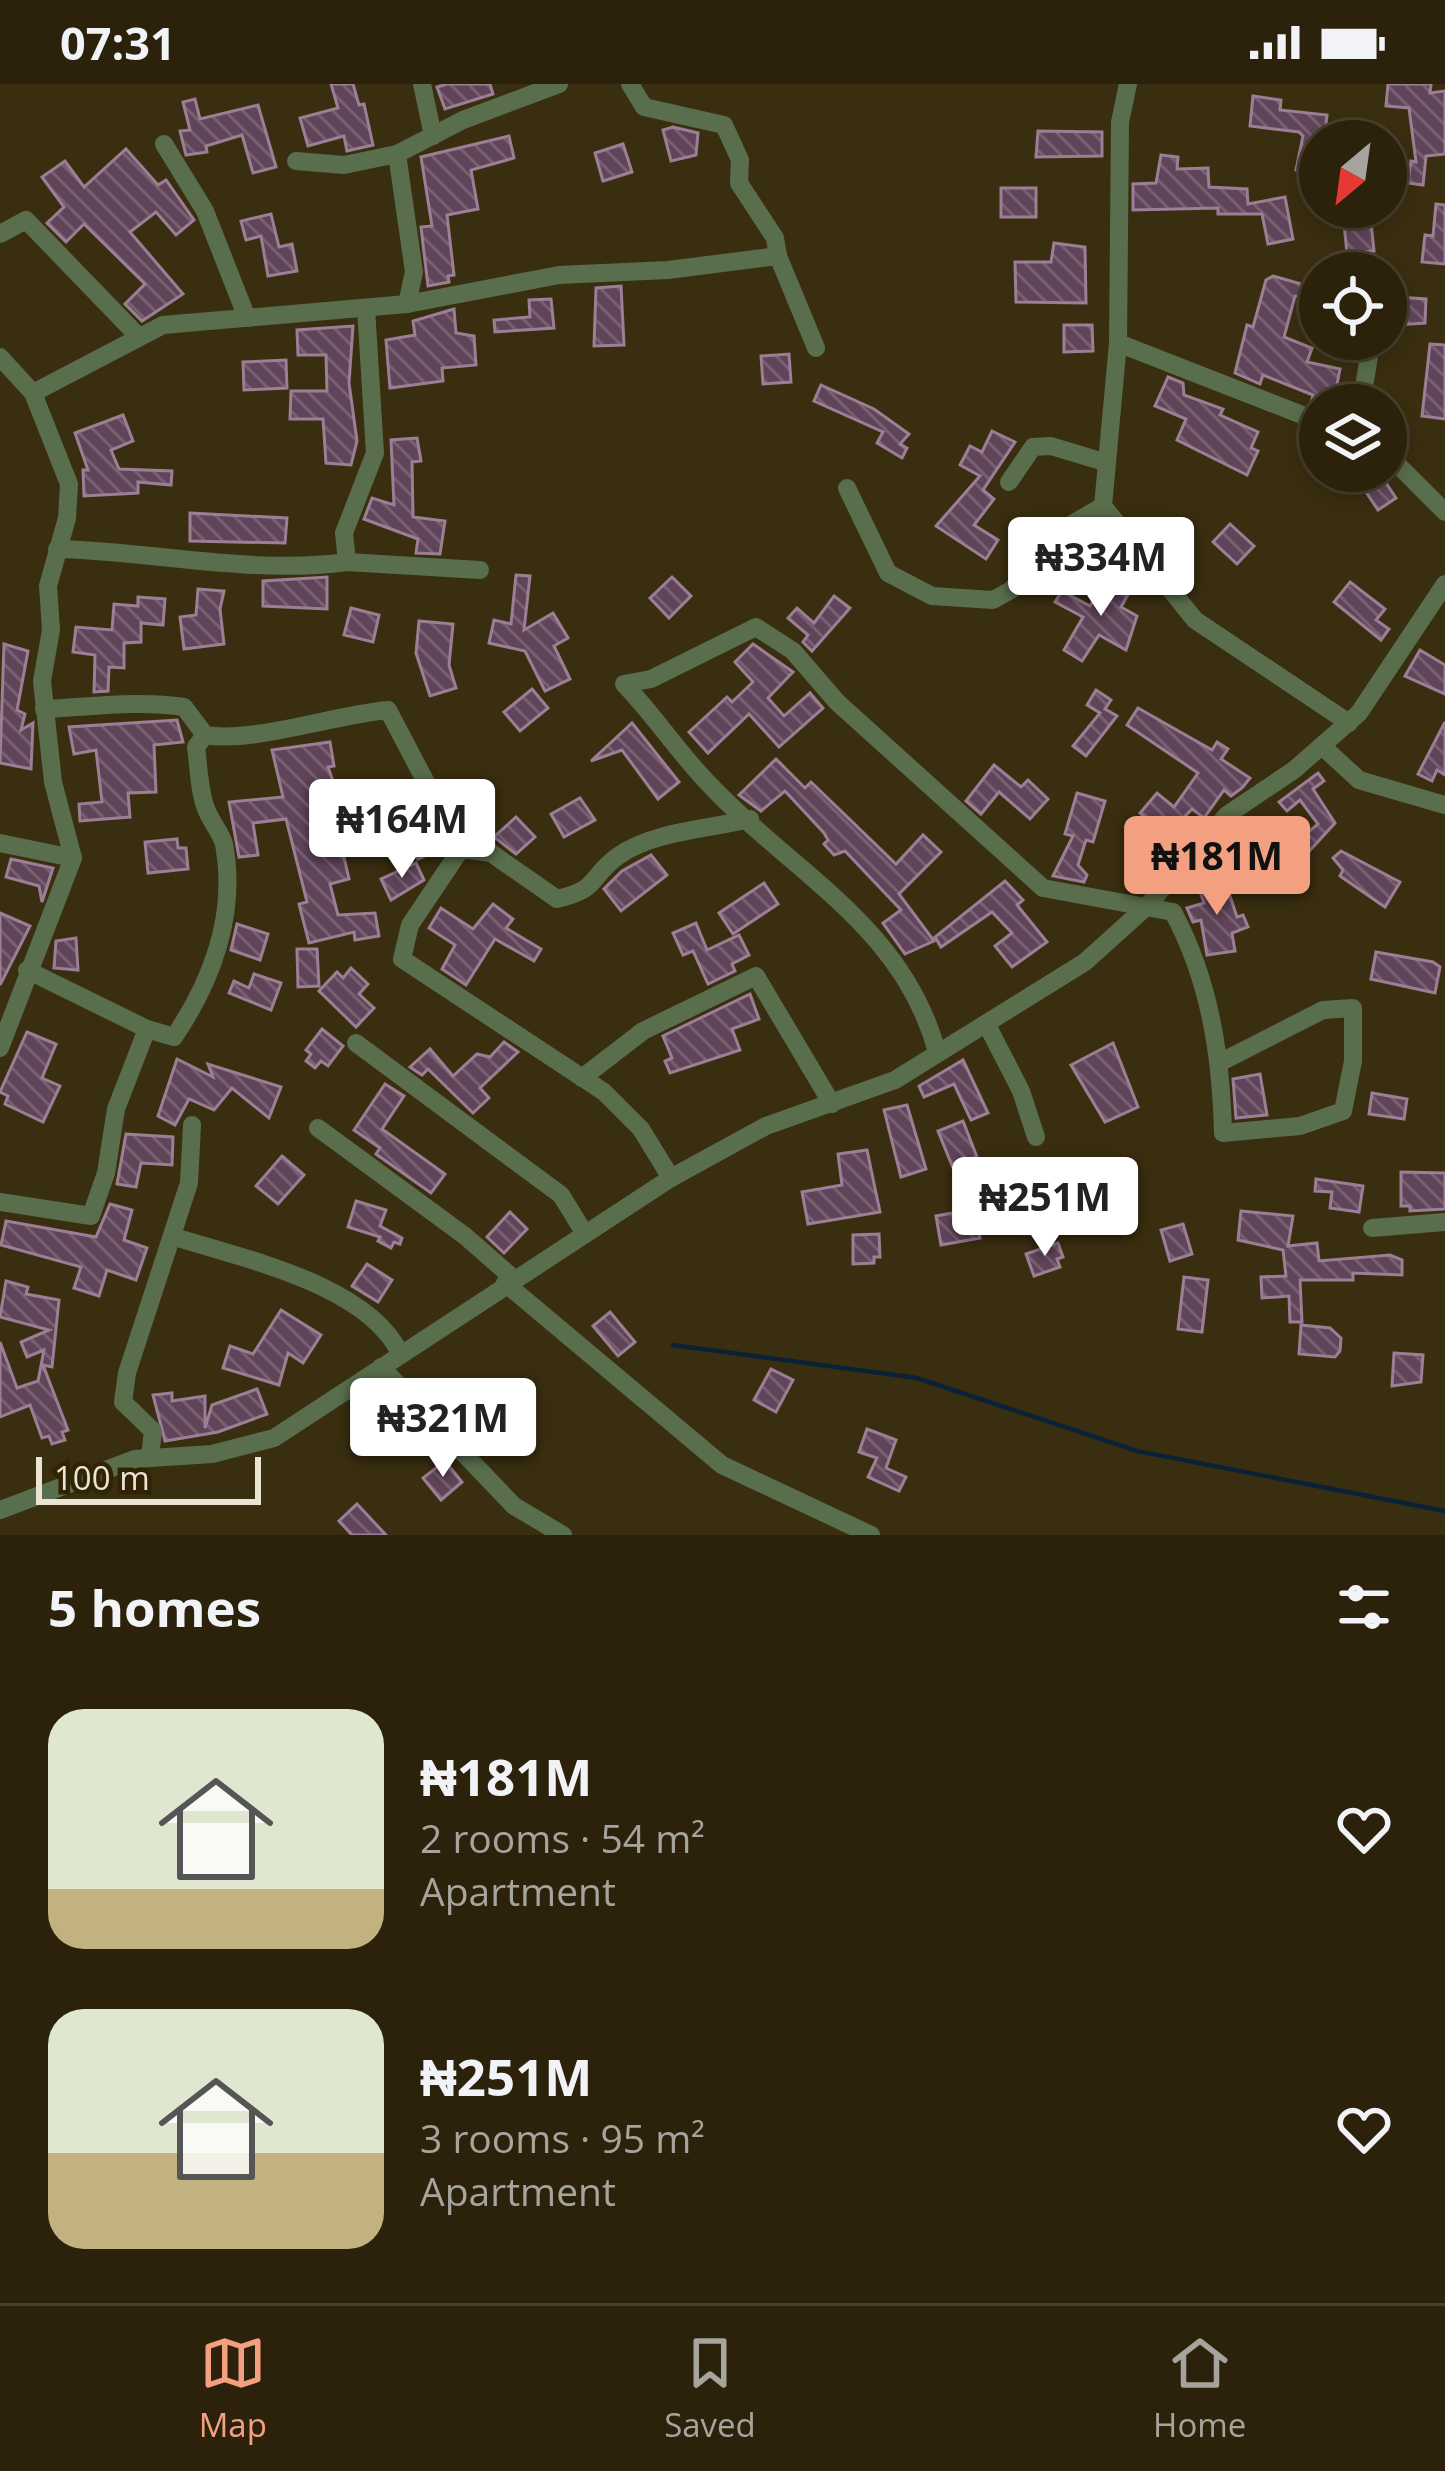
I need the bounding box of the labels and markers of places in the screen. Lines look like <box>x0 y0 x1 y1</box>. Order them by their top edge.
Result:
pin: ₦334M <box>1017 517 1185 619</box>
pin: ₦164M <box>318 779 486 881</box>
pin: ₦181M <box>1133 816 1301 918</box>
pin: ₦251M <box>961 1157 1129 1259</box>
pin: ₦321M <box>359 1378 527 1480</box>

